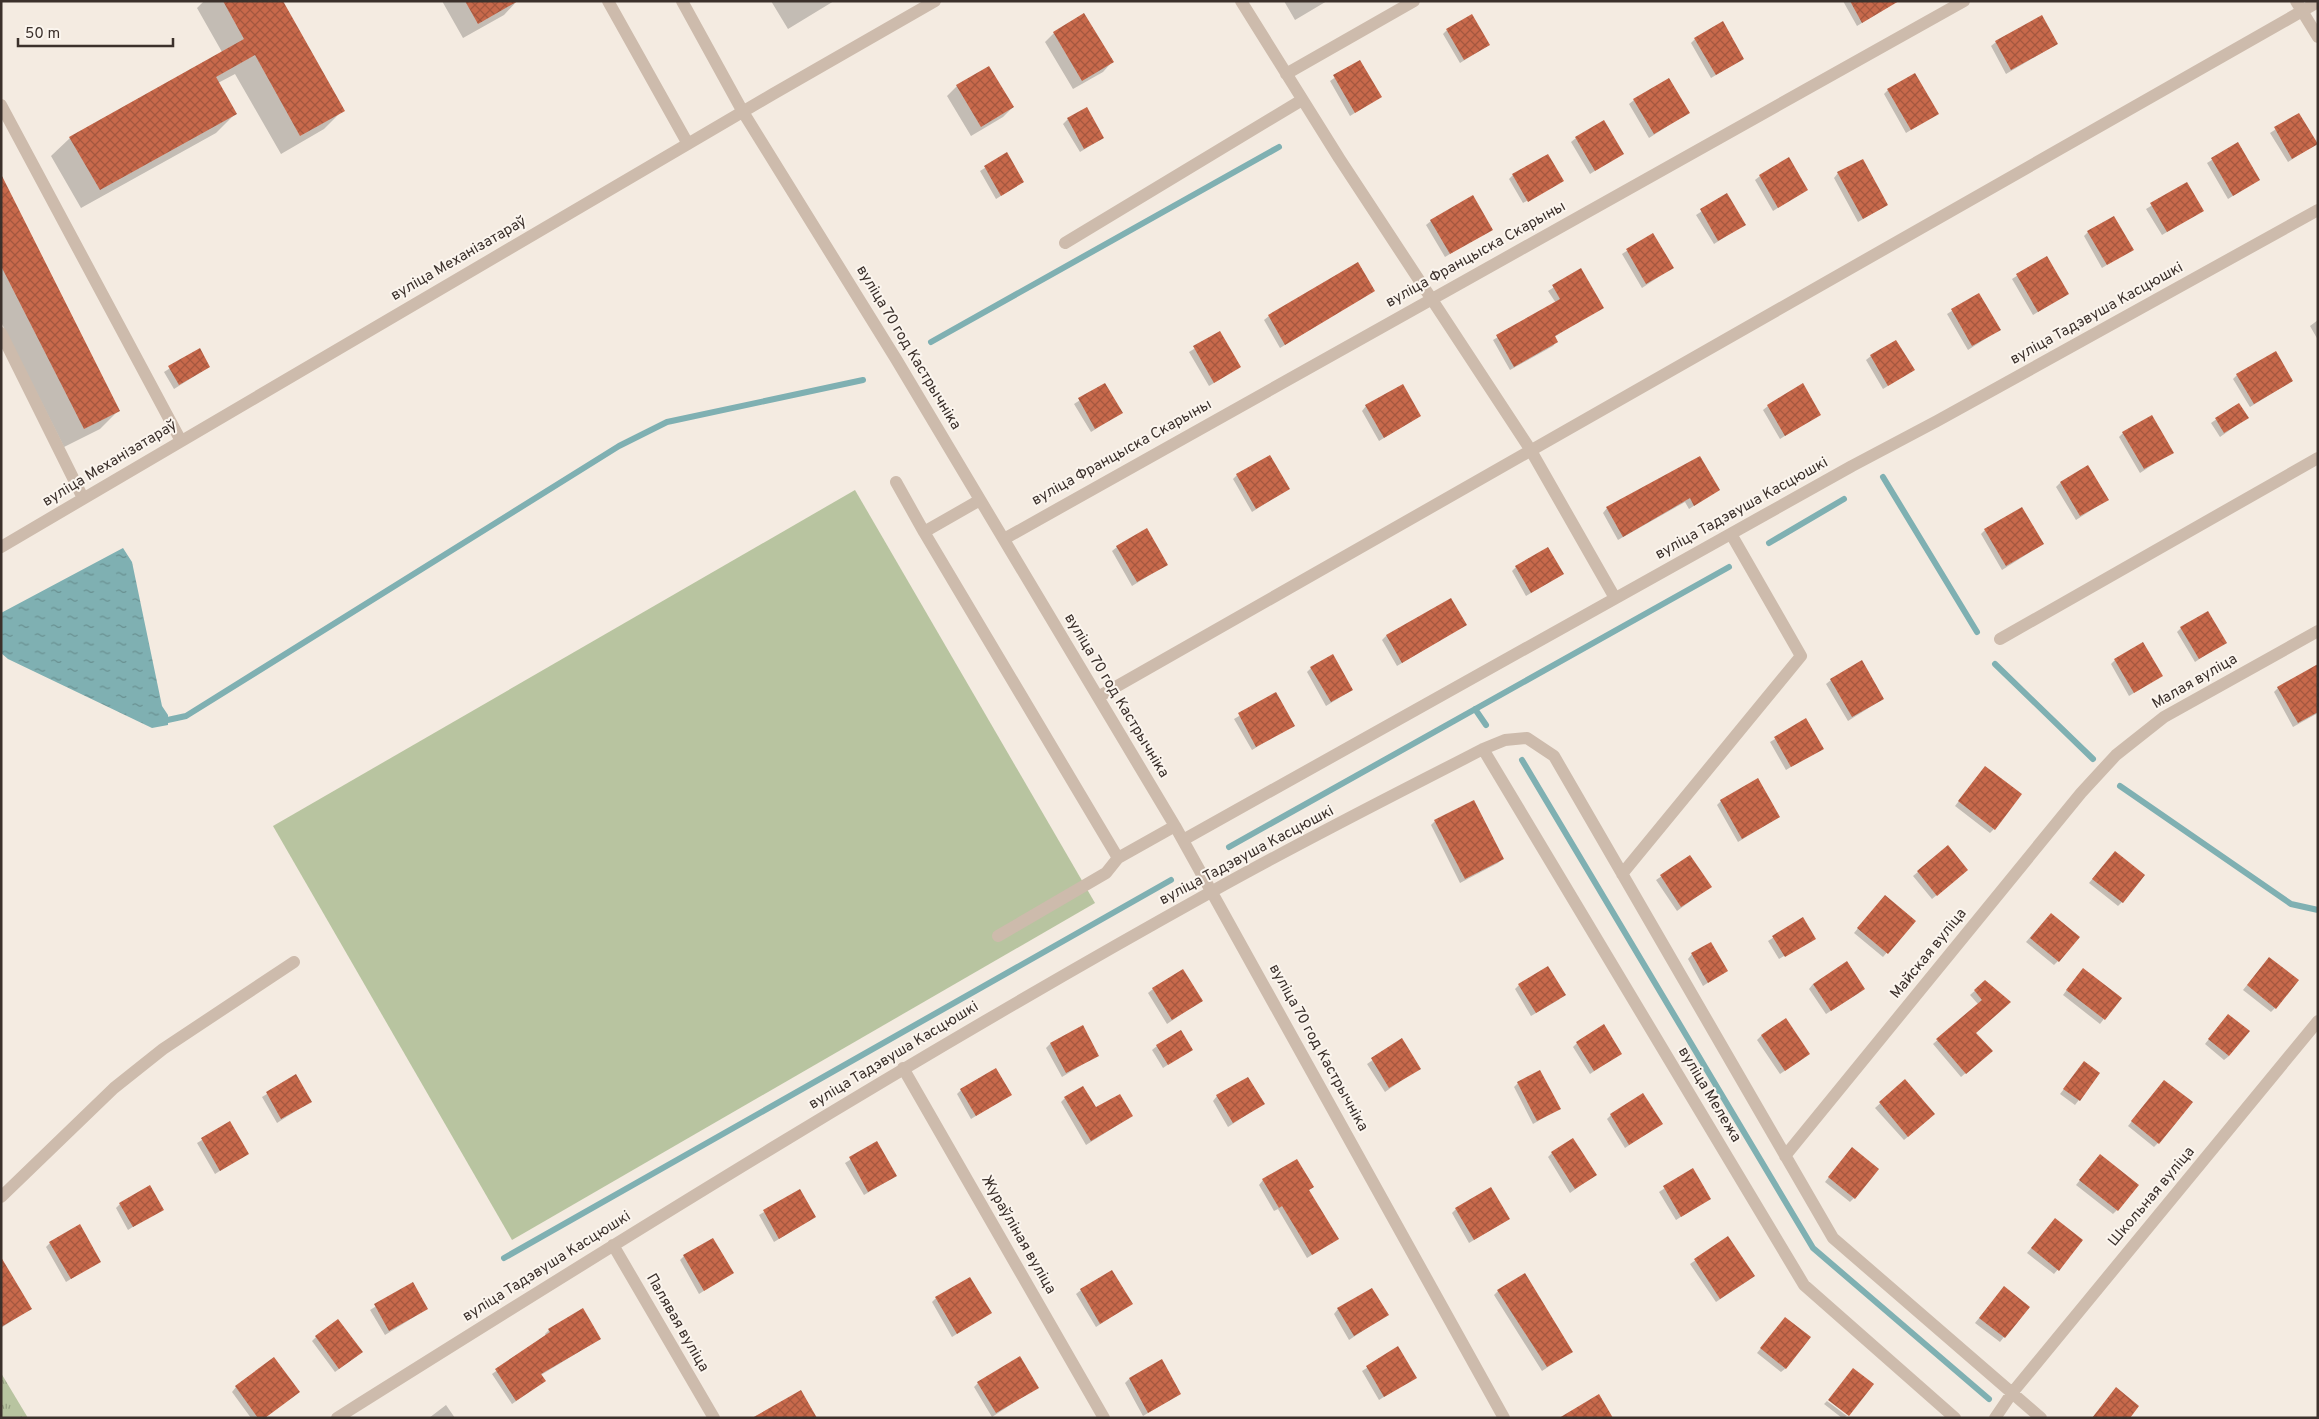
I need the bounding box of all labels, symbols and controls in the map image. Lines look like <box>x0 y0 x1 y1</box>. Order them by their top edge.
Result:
scale bar <box>18 15 172 47</box>
text: 50 m <box>25 25 60 44</box>
street label: вуліца Францыска Скарыны <box>1383 197 1569 313</box>
street label: вуліца Механізатараў <box>388 212 530 306</box>
street label: вуліца Тадэвуша Касцюшкі <box>2007 258 2187 370</box>
street label: вуліца 70 год Кастрычніка <box>851 262 965 434</box>
street label: вуліца Францыска Скарыны <box>1029 395 1215 511</box>
street label: вуліца Механізатараў <box>39 416 181 512</box>
street label: вуліца Тадэвуша Касцюшкі <box>1652 453 1832 565</box>
street label: вуліца 70 год Кастрычніка <box>1059 610 1173 782</box>
street label: Малая вуліца <box>2149 650 2241 714</box>
street label: вуліца Тадэвуша Касцюшкі <box>1157 802 1337 910</box>
street label: Майская вуліца <box>1887 905 1971 1003</box>
street label: вуліца 70 год Кастрычніка <box>1264 961 1372 1135</box>
street label: вуліца Тадэвуша Касцюшкі <box>806 998 982 1114</box>
street label: вуліца Мележа <box>1673 1044 1745 1146</box>
street label: Школьная вуліца <box>2105 1143 2199 1251</box>
street label: Жураўліная вуліца <box>976 1172 1060 1298</box>
street label: вуліца Тадэвуша Касцюшкі <box>459 1207 635 1327</box>
street label: Палявая вуліца <box>641 1270 713 1376</box>

